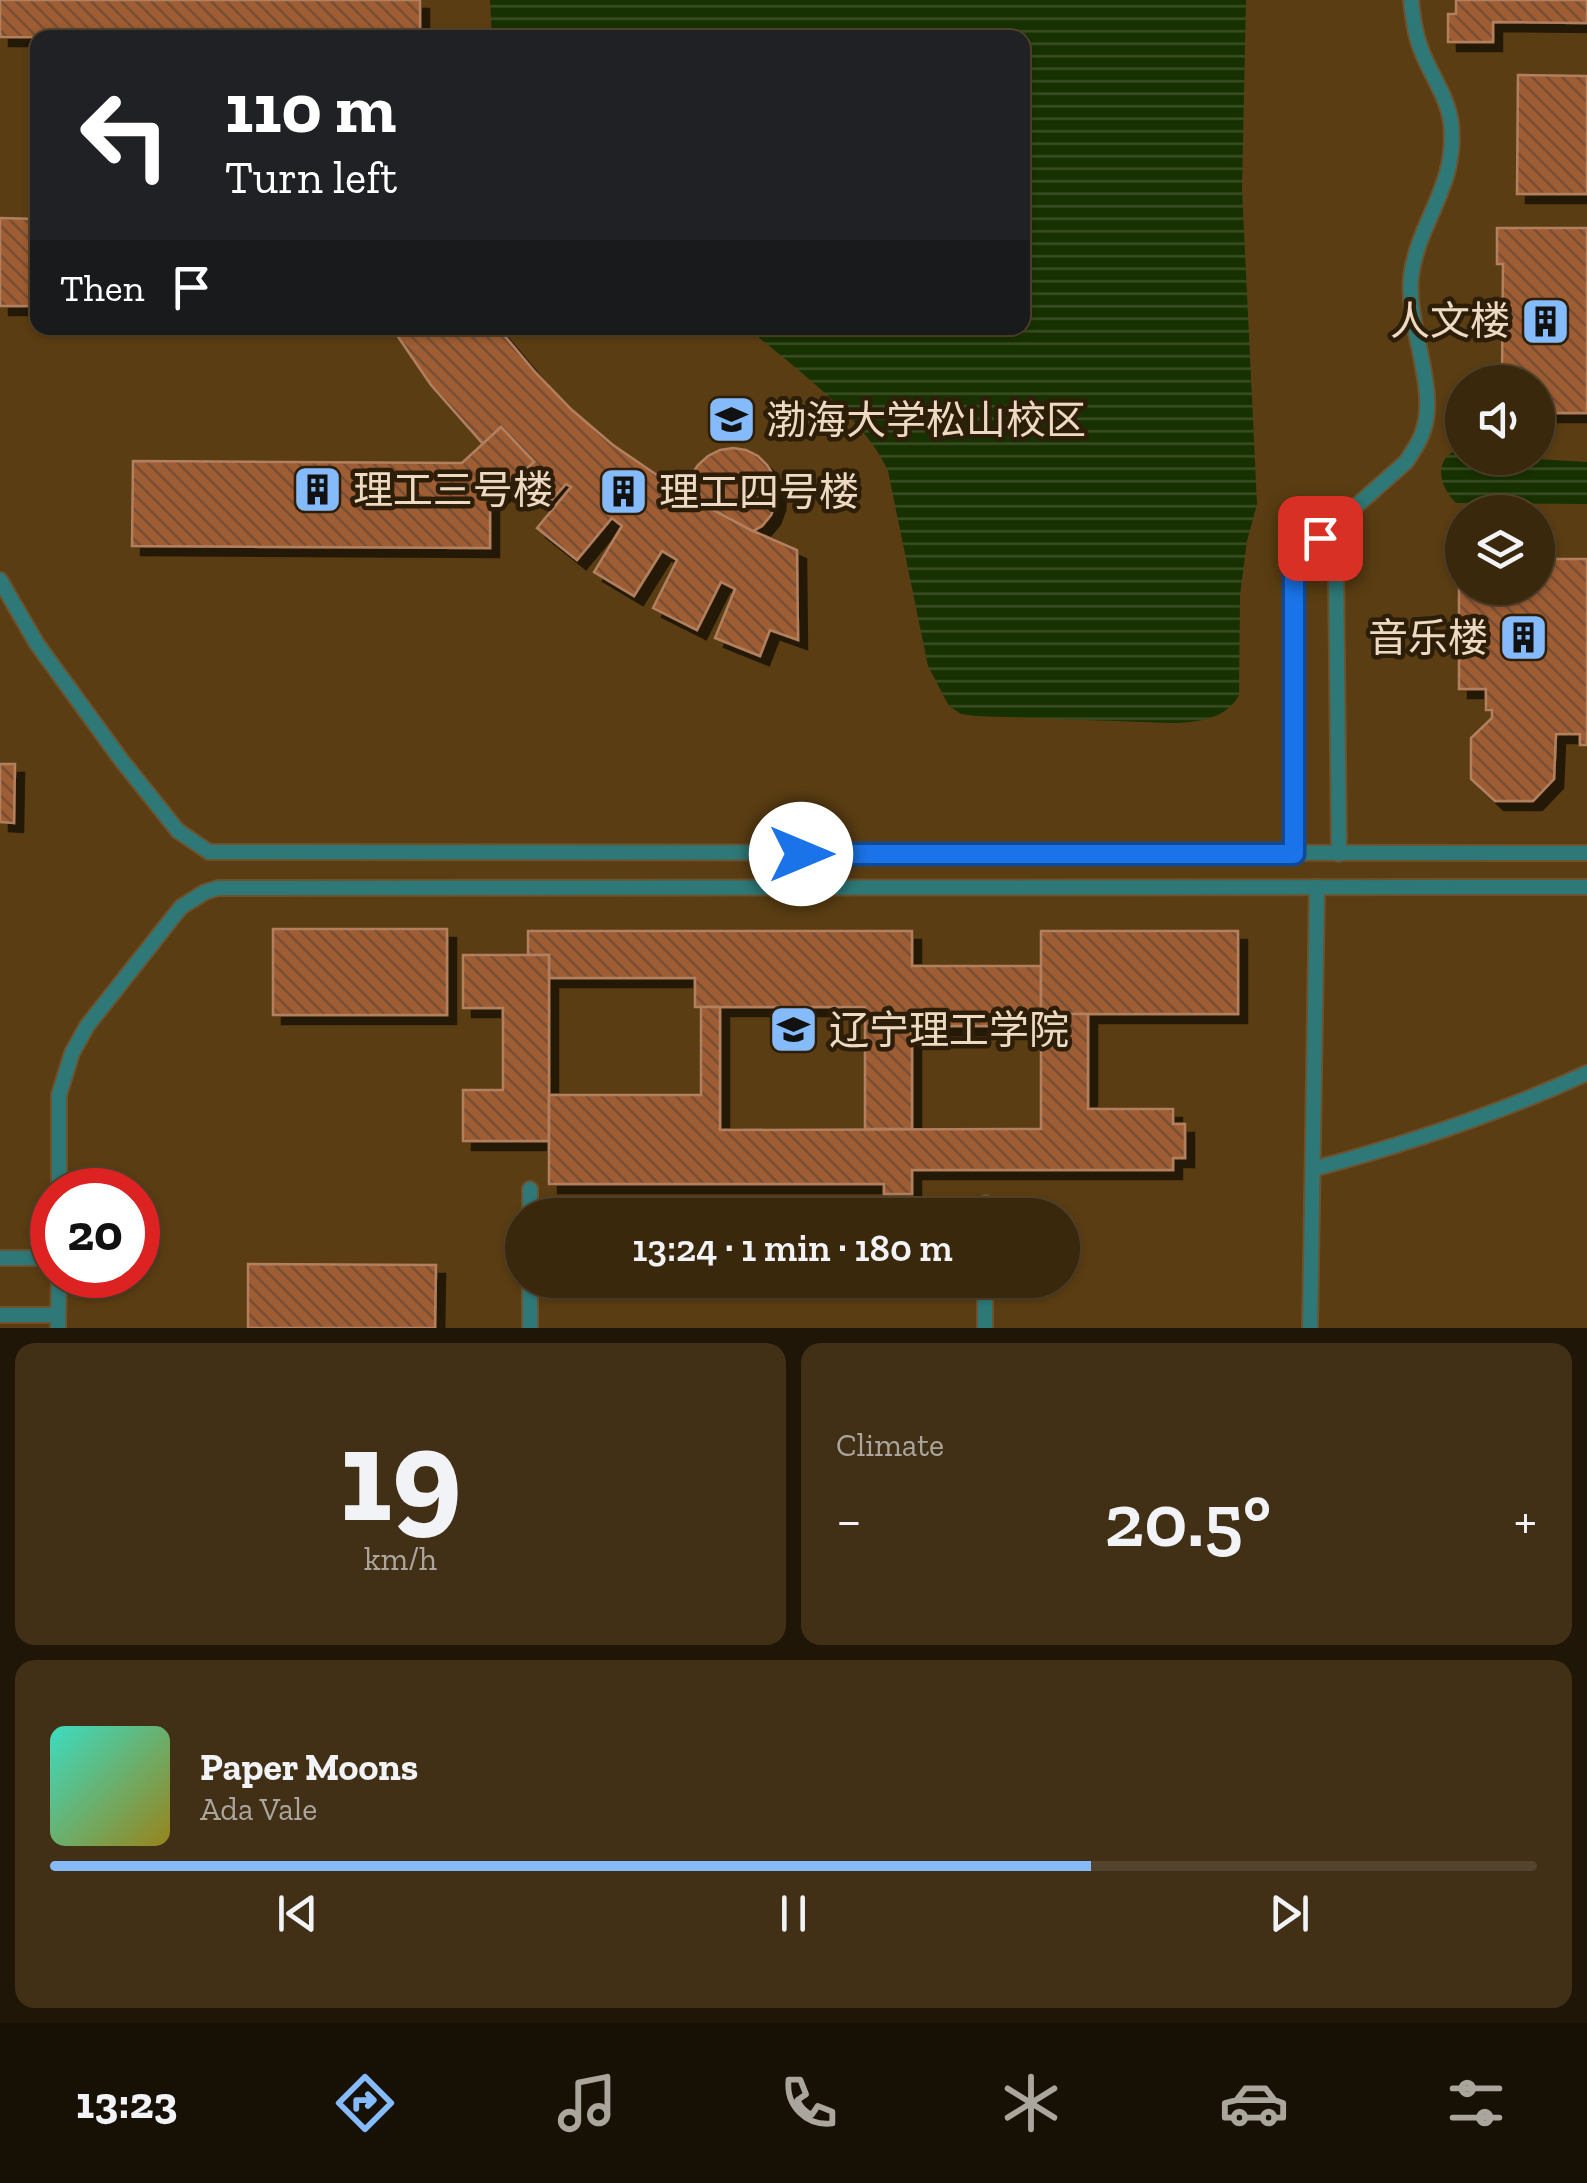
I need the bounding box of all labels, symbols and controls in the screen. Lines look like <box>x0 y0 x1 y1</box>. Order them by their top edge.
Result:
text: 110 m <box>225 66 396 150</box>
icon: left <box>60 70 190 200</box>
text: Turn left <box>225 151 397 205</box>
icon: arrive <box>164 260 219 315</box>
text: Then <box>60 265 144 311</box>
building icon: 人文楼 <box>1519 295 1571 347</box>
place label: 人文楼 <box>1390 297 1510 345</box>
map controls <box>1445 365 1555 605</box>
button: sound <box>1445 365 1555 475</box>
school or university icon: 渤海大学松山校区 <box>705 394 757 446</box>
place label: 渤海大学松山校区 <box>766 396 1086 444</box>
building icon: 理工三号楼 <box>292 464 344 516</box>
place label: 理工三号楼 <box>353 466 553 514</box>
building icon: 理工四号楼 <box>598 466 650 518</box>
place label: 理工四号楼 <box>659 468 859 516</box>
button: layers <box>1445 495 1555 605</box>
pin <box>1278 496 1363 581</box>
icon: arrive <box>1293 511 1348 566</box>
building icon: 音乐楼 <box>1497 612 1549 664</box>
place label: 音乐楼 <box>1368 614 1488 662</box>
position arrow <box>749 802 853 906</box>
school or university icon: 辽宁理工学院 <box>768 1004 820 1056</box>
place label: 辽宁理工学院 <box>829 1006 1069 1054</box>
speed limit sign: 20 <box>30 1168 160 1298</box>
text: 13:24 · 1 min · 180 m <box>632 1225 953 1271</box>
text: 19 <box>339 1397 462 1553</box>
text: Climate <box>836 1426 944 1464</box>
text: 20.5° <box>1105 1475 1271 1565</box>
text: − <box>836 1487 862 1553</box>
text: + <box>1514 1487 1537 1553</box>
text: km/h <box>364 1540 437 1578</box>
text: Paper Moons <box>200 1744 418 1790</box>
text: Ada Vale <box>200 1790 317 1828</box>
icon: previous <box>270 1886 325 1941</box>
icon: pause <box>766 1886 821 1941</box>
icon: next <box>1262 1886 1317 1941</box>
icon: directions <box>330 2068 400 2138</box>
icon: music <box>552 2068 622 2138</box>
icon: phone <box>774 2068 844 2138</box>
icon: climate <box>996 2068 1066 2138</box>
icon: car <box>1219 2068 1289 2138</box>
icon: filters <box>1441 2068 1511 2138</box>
text: 13:23 <box>76 2076 178 2130</box>

